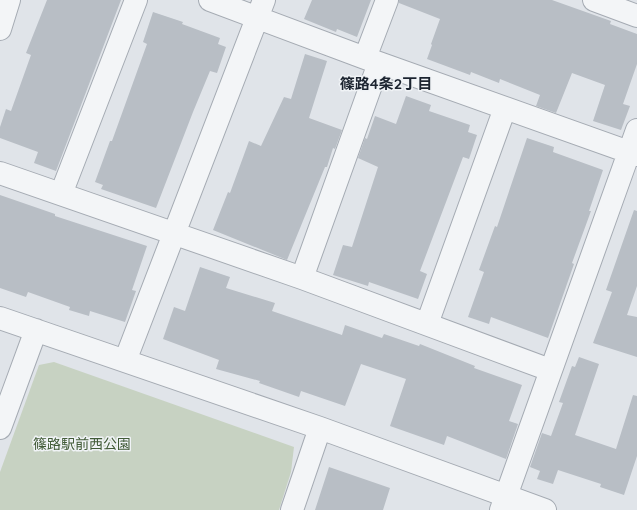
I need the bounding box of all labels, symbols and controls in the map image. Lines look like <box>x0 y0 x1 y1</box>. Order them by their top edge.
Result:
district label: 篠路4条2丁目 <box>340 74 432 93</box>
park label: 篠路駅前西公園 <box>33 435 131 453</box>

